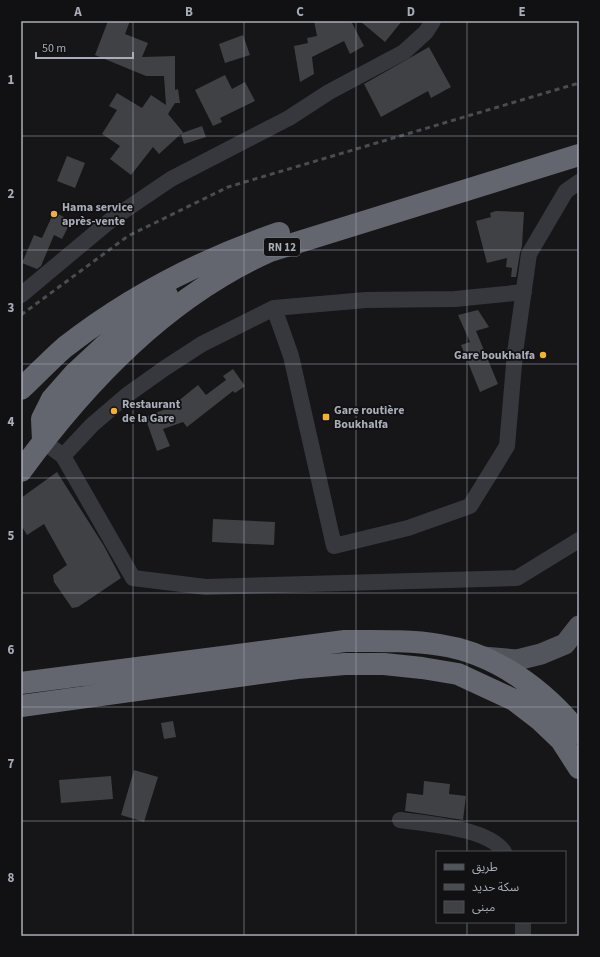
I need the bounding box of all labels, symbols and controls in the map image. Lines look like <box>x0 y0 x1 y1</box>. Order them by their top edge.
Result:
text: A <box>73 3 82 21</box>
text: B <box>185 3 193 21</box>
text: C <box>296 3 304 21</box>
text: D <box>407 3 415 21</box>
text: E <box>518 3 526 21</box>
scale bar <box>36 34 133 60</box>
text: 50 m <box>42 40 66 57</box>
text: 1 <box>8 71 15 89</box>
text: 2 <box>8 185 15 203</box>
place label: Hama service après-vente <box>62 199 133 230</box>
marker: Hama service après-vente <box>49 209 59 219</box>
road number: RN 12 <box>264 238 300 256</box>
text: 3 <box>8 299 15 317</box>
place label: Gare boukhalfa <box>454 347 535 364</box>
marker: Gare boukhalfa <box>538 350 548 360</box>
place label: Restaurant de la Gare <box>122 396 181 427</box>
place label: Gare routière Boukhalfa <box>334 402 404 433</box>
marker: Restaurant de la Gare <box>109 406 119 416</box>
marker: Gare routière Boukhalfa <box>321 412 331 422</box>
text: 4 <box>8 413 15 431</box>
text: 5 <box>8 527 15 545</box>
text: 6 <box>8 641 15 659</box>
text: 7 <box>8 755 15 773</box>
legend <box>436 851 566 923</box>
text: طريق <box>472 859 498 876</box>
text: 8 <box>8 869 15 887</box>
text: سكة حديد <box>472 879 519 896</box>
text: مبنى <box>472 899 495 916</box>

